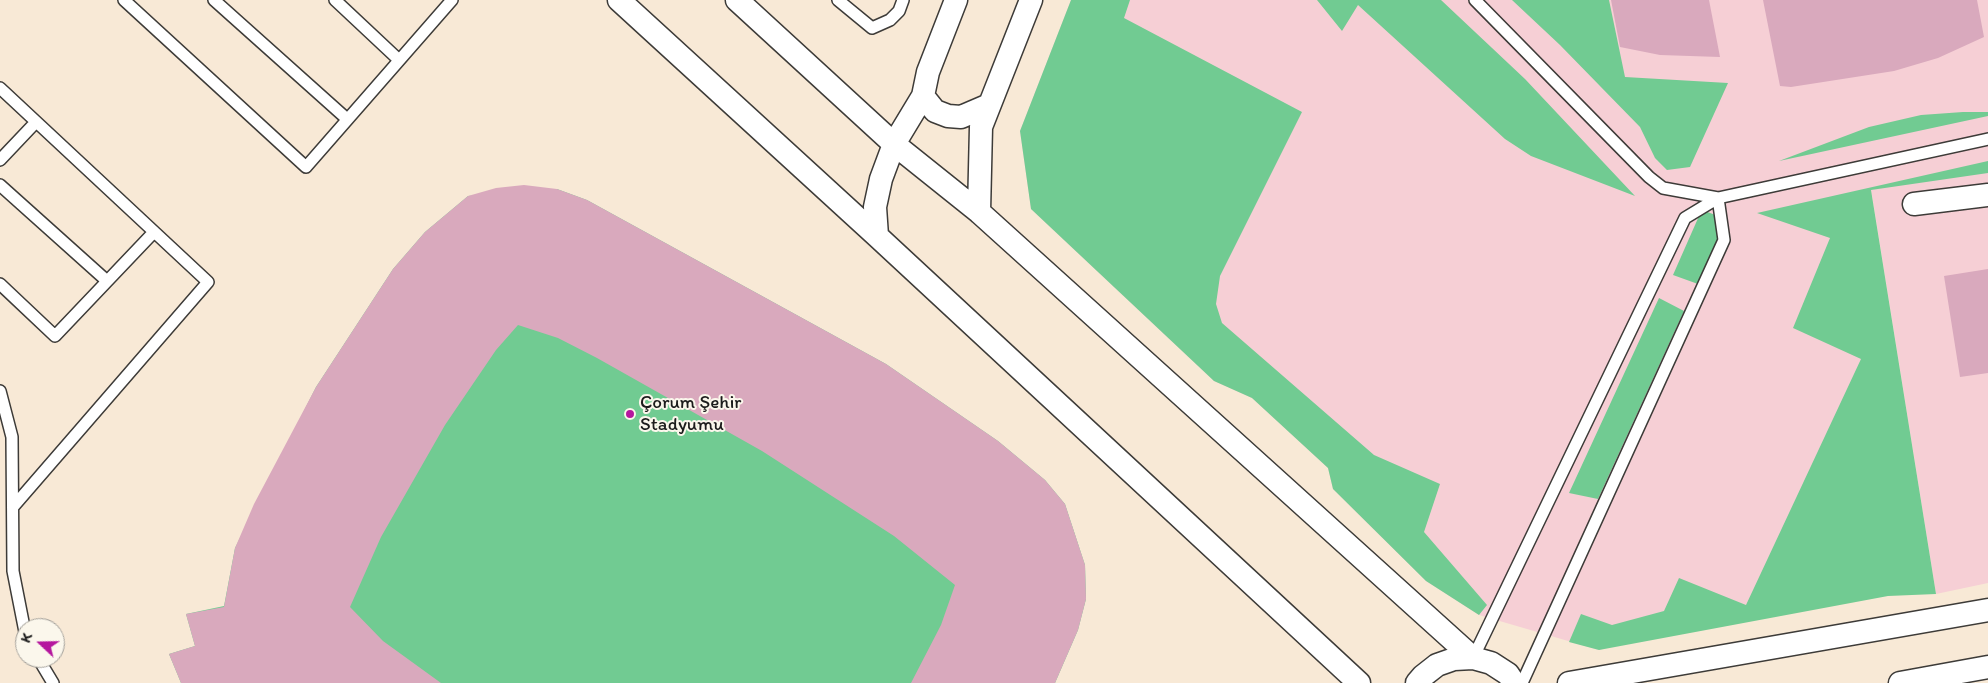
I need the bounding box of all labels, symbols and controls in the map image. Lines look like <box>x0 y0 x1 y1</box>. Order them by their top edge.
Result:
place label: Çorum Şehir Stadyumu <box>640 392 741 436</box>
marker: Çorum Şehir Stadyumu <box>624 408 636 420</box>
north arrow <box>15 618 65 668</box>
text: K <box>17 631 36 645</box>

